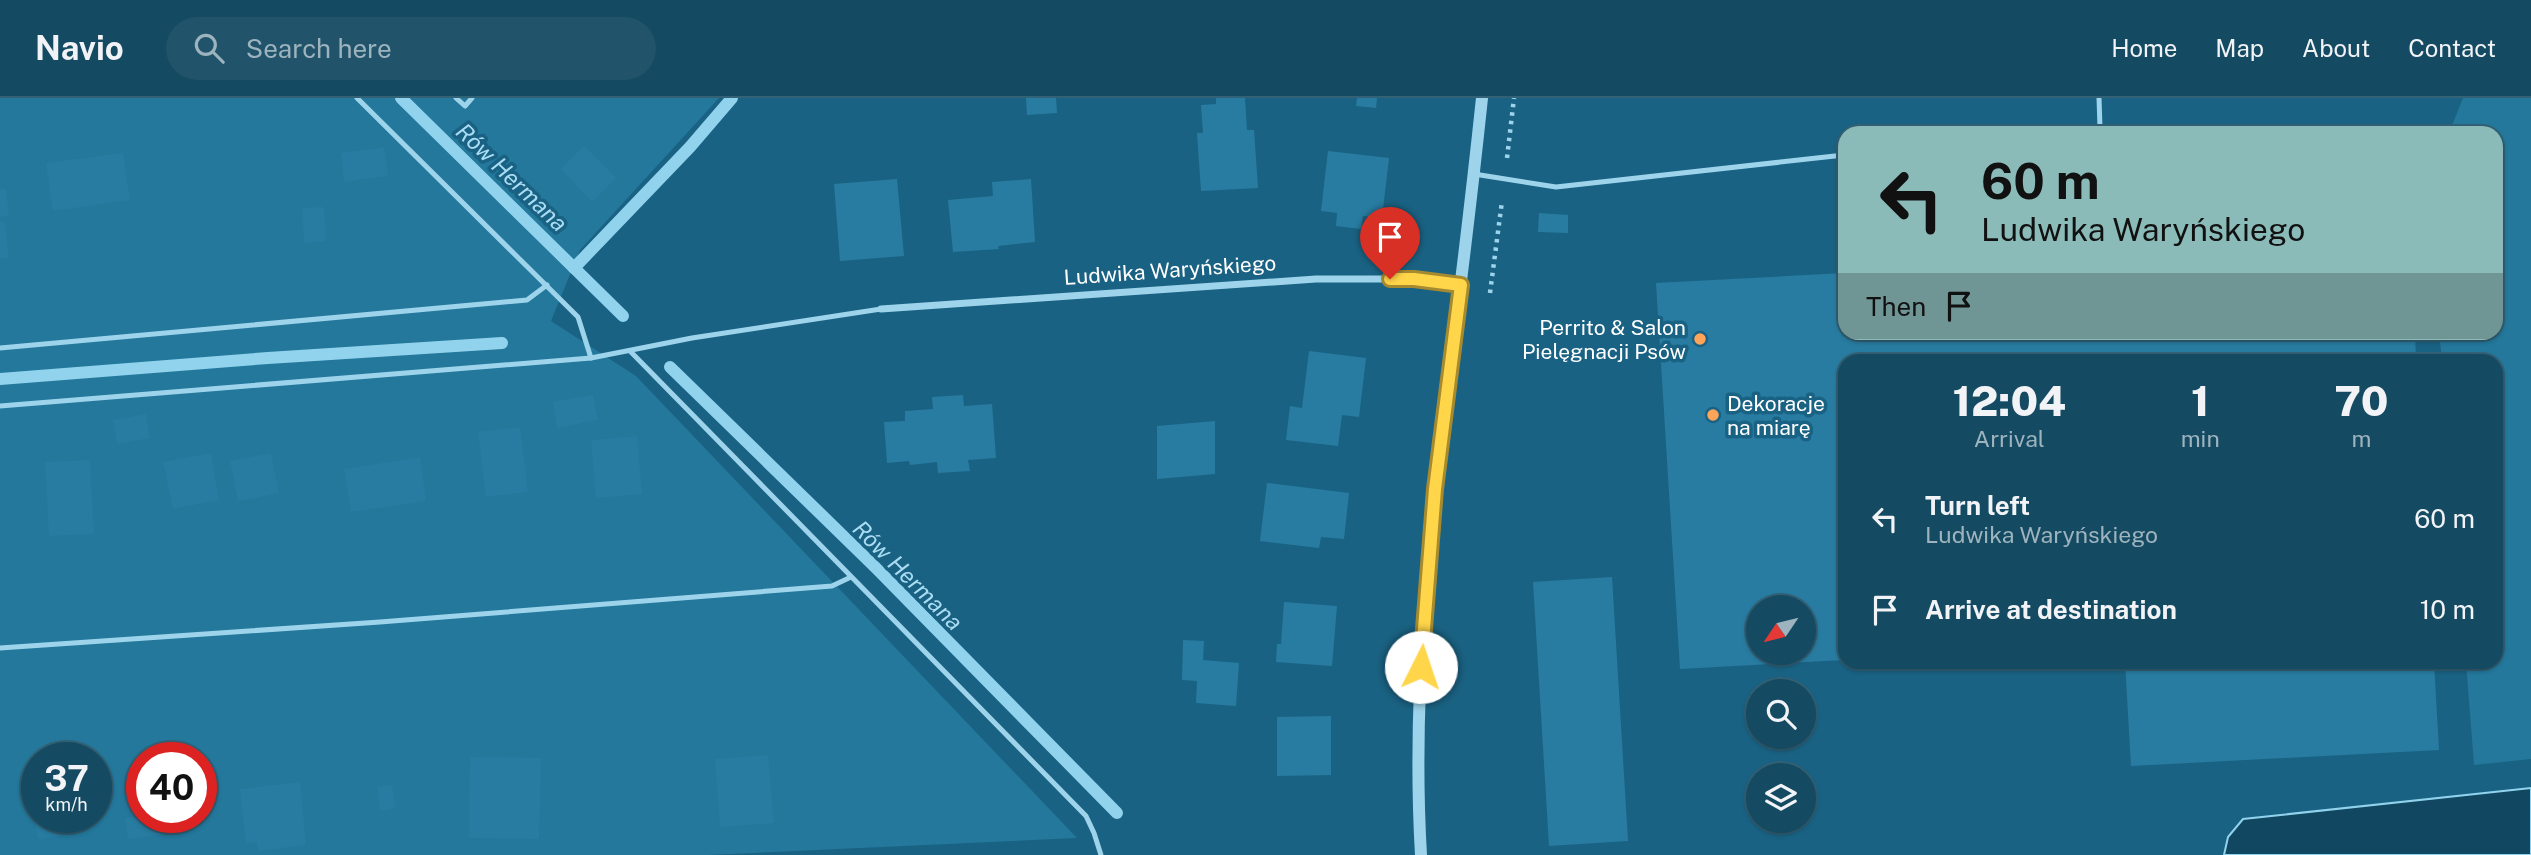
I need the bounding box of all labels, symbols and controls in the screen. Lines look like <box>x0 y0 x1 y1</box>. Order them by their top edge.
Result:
search box <box>166 17 656 80</box>
text: Navio <box>35 29 124 67</box>
icon: search <box>190 29 228 67</box>
text: Search here <box>246 33 392 64</box>
text: Home <box>2111 34 2177 62</box>
text: Map <box>2215 34 2264 62</box>
text: About <box>2302 34 2370 62</box>
text: Contact <box>2408 34 2496 62</box>
water label: Rów Hermana <box>451 117 573 237</box>
text: 60 m <box>1981 152 2100 210</box>
icon: left <box>1866 154 1957 245</box>
pin <box>1360 207 1420 279</box>
text: Ludwika Waryńskiego <box>1981 211 2305 248</box>
icon: arrive <box>1371 218 1409 256</box>
street label: Ludwika Waryńskiego <box>1063 250 1277 290</box>
icon: arrive <box>1940 287 1978 325</box>
text: Then <box>1866 291 1926 322</box>
place label: Perrito & Salon Pielęgnacji Psów <box>1522 315 1686 364</box>
marker: Perrito & Salon Pielęgnacji Psów <box>1692 331 1708 347</box>
text: 12:04 <box>1953 376 2066 425</box>
text: 1 <box>2191 376 2209 425</box>
text: 70 <box>2334 376 2388 425</box>
place label: Dekoracje na miarę <box>1727 391 1825 440</box>
marker: Dekoracje na miarę <box>1705 407 1721 423</box>
text: Arrival <box>1974 425 2045 452</box>
text: min <box>2181 425 2220 452</box>
text: m <box>2351 425 2371 452</box>
text: Turn left <box>1925 490 2030 521</box>
icon: left <box>1866 500 1904 538</box>
text: 60 m <box>2414 503 2475 534</box>
water label: Rów Hermana <box>848 515 968 635</box>
text: Ludwika Waryńskiego <box>1925 521 2158 548</box>
icon: arrive <box>1866 591 1904 629</box>
text: Arrive at destination <box>1925 594 2177 625</box>
text: 10 m <box>2420 594 2475 625</box>
north arrow <box>1746 595 1816 665</box>
map controls <box>1746 595 1816 833</box>
position arrow <box>1384 630 1458 704</box>
button: search <box>1746 679 1816 749</box>
speed limit sign: 40 <box>126 742 217 833</box>
text: 37 <box>44 758 89 799</box>
button: layers <box>1746 763 1816 833</box>
text: km/h <box>45 794 88 815</box>

